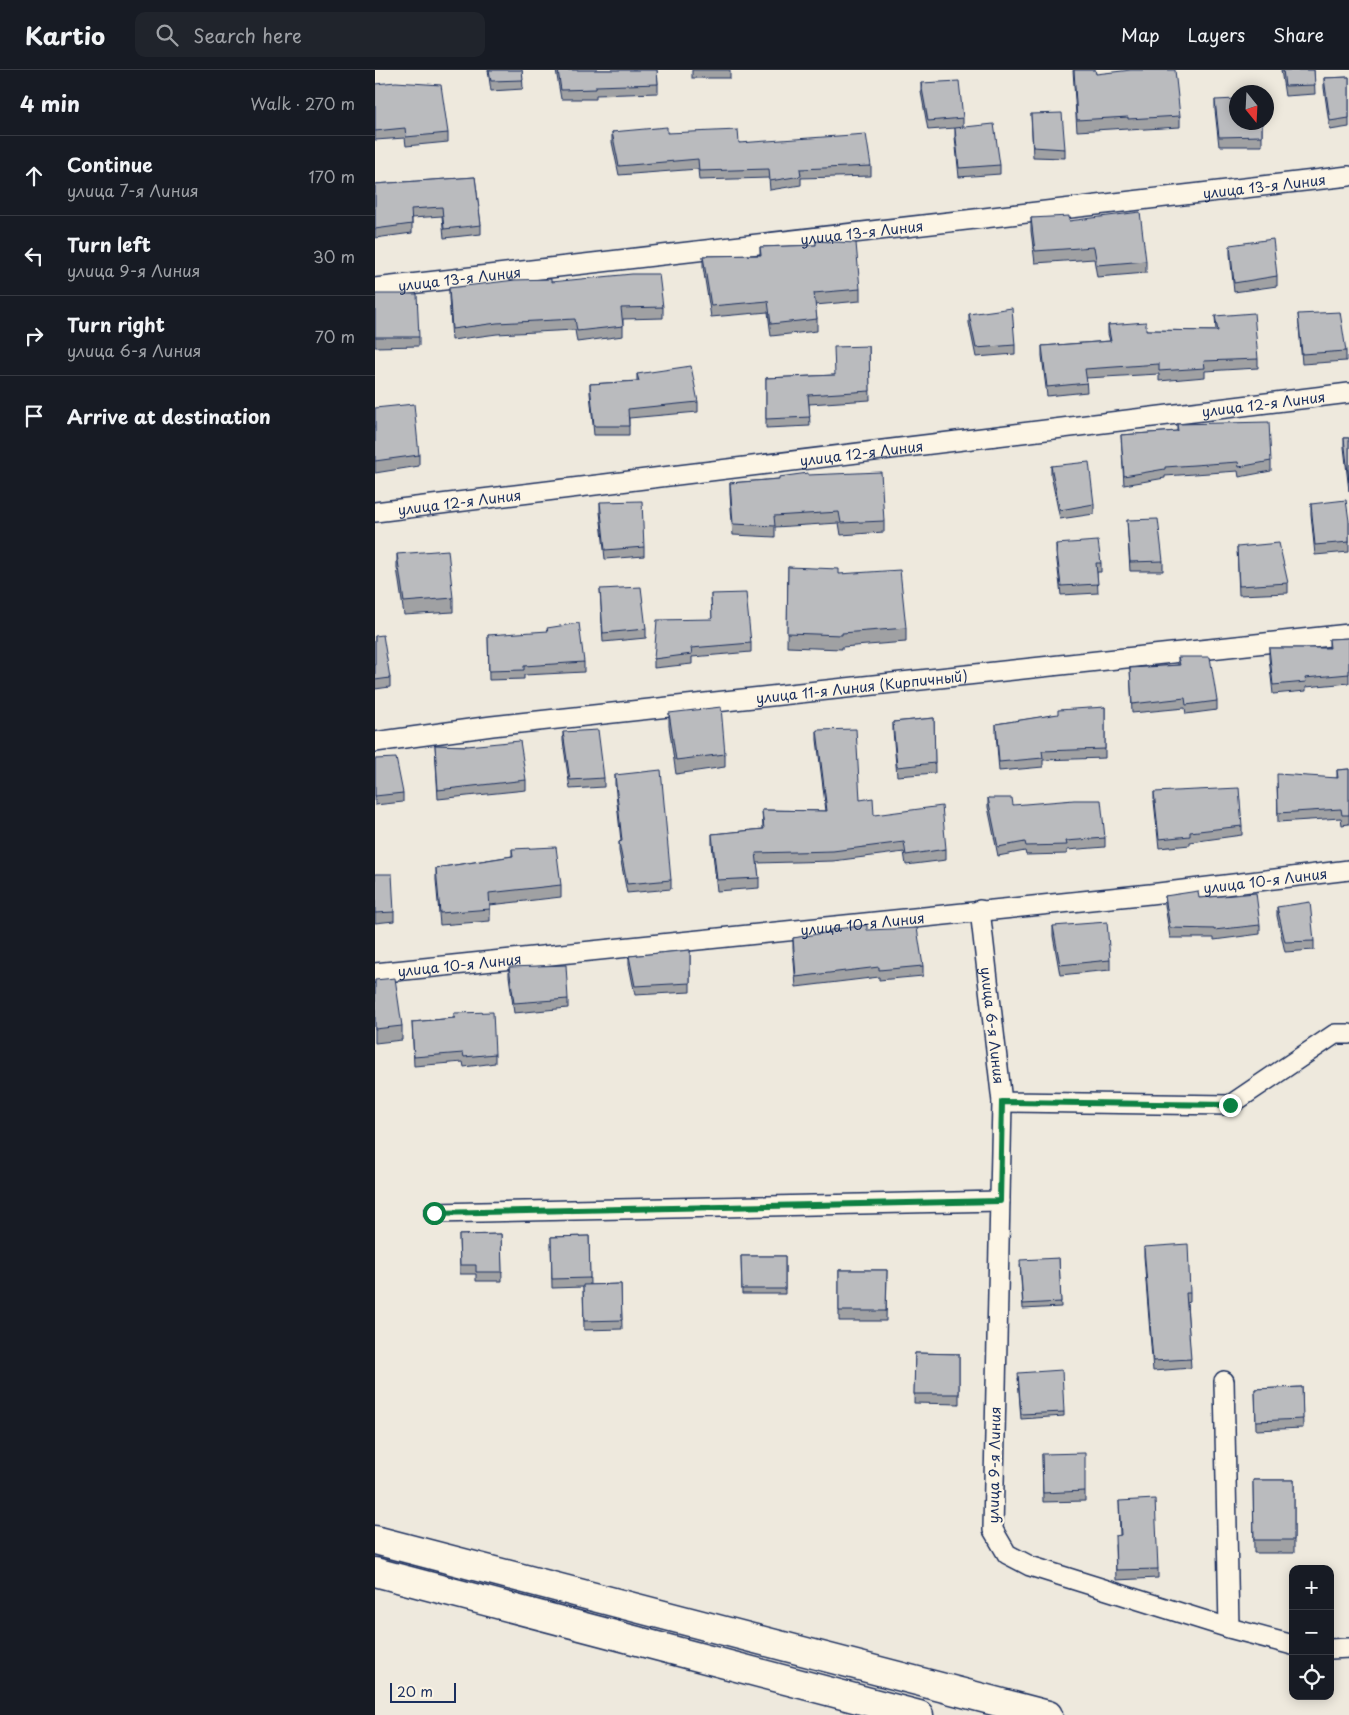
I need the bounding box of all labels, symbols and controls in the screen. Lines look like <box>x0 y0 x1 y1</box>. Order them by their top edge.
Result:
search box <box>135 12 485 57</box>
text: Kartio <box>25 17 105 53</box>
icon: search <box>153 21 181 49</box>
text: Search here <box>193 21 302 49</box>
text: Map <box>1121 21 1160 48</box>
text: Layers <box>1188 21 1245 48</box>
text: Share <box>1273 21 1324 48</box>
north arrow <box>1229 85 1274 130</box>
text: 4 min <box>20 87 80 119</box>
text: Walk · 270 m <box>251 91 355 115</box>
text: Continue <box>67 150 153 178</box>
icon: ahead <box>20 162 48 190</box>
text: 170 m <box>309 164 355 188</box>
street label: улица 13-я Линия <box>1202 168 1327 203</box>
text: улица 7-я Линия <box>67 178 199 202</box>
street label: улица 13-я Линия <box>799 215 924 250</box>
text: Turn left <box>67 230 151 258</box>
icon: left <box>20 242 48 270</box>
text: 30 m <box>313 244 355 268</box>
text: улица 9-я Линия <box>67 258 200 282</box>
street label: улица 13-я Линия <box>397 261 522 296</box>
text: Turn right <box>67 310 165 338</box>
icon: right <box>20 322 48 350</box>
text: 70 m <box>315 324 355 348</box>
text: улица 6-я Линия <box>67 338 202 362</box>
street label: улица 12-я Линия <box>1201 386 1326 421</box>
icon: arrive <box>20 402 48 430</box>
text: Arrive at destination <box>67 402 271 430</box>
street label: улица 12-я Линия <box>799 435 924 471</box>
street label: улица 12-я Линия <box>397 484 522 520</box>
street label: улица 11-я Линия (Кирпичный) <box>755 665 969 708</box>
street label: улица 10-я Линия <box>1202 862 1328 898</box>
street label: улица 10-я Линия <box>799 907 925 940</box>
street label: улица 10-я Линия <box>397 948 523 981</box>
street label: улица 6-я Линия <box>976 966 1010 1085</box>
route end <box>1219 1094 1242 1117</box>
route start <box>423 1202 446 1225</box>
street label: улица 9-я Линия <box>982 1406 1006 1524</box>
map controls <box>1289 1565 1334 1700</box>
button: + <box>1289 1565 1334 1610</box>
button: − <box>1289 1610 1334 1655</box>
button: locate <box>1289 1655 1334 1700</box>
scale bar <box>390 1680 456 1703</box>
text: 20 m <box>397 1681 433 1702</box>

